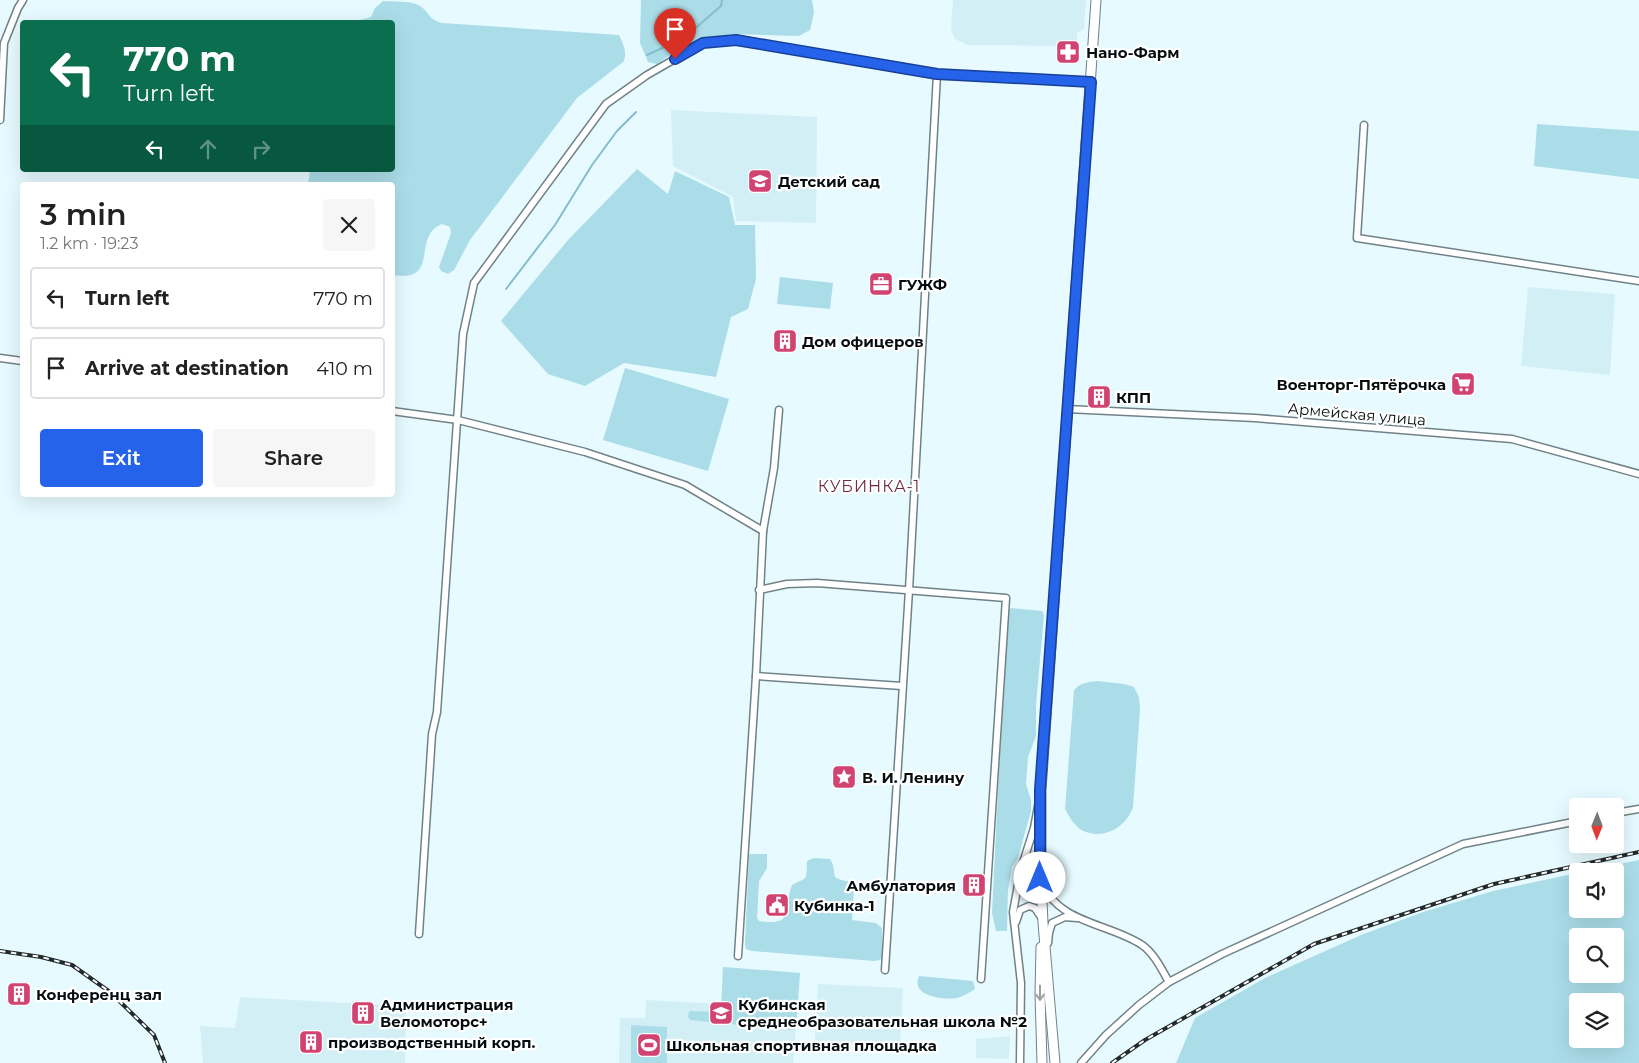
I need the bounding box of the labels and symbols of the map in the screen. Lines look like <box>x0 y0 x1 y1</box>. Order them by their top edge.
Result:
pin <box>654 8 696 59</box>
pharmacy icon: Нано-Фарм <box>1055 39 1081 65</box>
place label: Нано-Фарм <box>1086 43 1179 62</box>
school or university icon: Детский сад <box>747 168 773 194</box>
place label: Детский сад <box>778 172 880 191</box>
office icon: ГУЖФ <box>868 271 894 297</box>
place label: ГУЖФ <box>898 275 947 294</box>
building icon: Дом офицеров <box>772 328 798 354</box>
place label: Дом офицеров <box>802 332 924 351</box>
supermarket icon: Военторг-Пятёрочка <box>1450 371 1476 397</box>
place label: Военторг-Пятёрочка <box>1276 375 1446 394</box>
building icon: КПП <box>1086 384 1112 410</box>
place label: КПП <box>1116 388 1151 407</box>
street label: Армейская улица <box>1287 399 1427 429</box>
district label: КУБИНКА-1 <box>818 477 920 496</box>
place icon: В. И. Ленину <box>831 764 857 790</box>
place label: В. И. Ленину <box>862 768 965 787</box>
north arrow <box>1569 798 1624 852</box>
position arrow <box>1013 851 1065 903</box>
building icon: Амбулатория <box>961 872 987 898</box>
place label: Амбулатория <box>846 876 956 895</box>
public building icon: Кубинка-1 <box>764 892 790 918</box>
place label: Кубинка-1 <box>794 896 875 915</box>
building icon: Конференц зал <box>6 981 32 1007</box>
one-way arrow <box>1035 984 1045 1001</box>
place label: Конференц зал <box>36 985 162 1004</box>
place label: Администрация Веломоторс+ <box>380 995 513 1031</box>
place label: Кубинская среднеобразовательная школа №2 <box>738 995 1027 1031</box>
building icon: Администрация Веломоторс+ <box>350 1000 376 1026</box>
school or university icon: Кубинская среднеобразовательная школа №2 <box>708 1000 734 1026</box>
building icon: производственный корп. <box>298 1029 324 1055</box>
sports icon: Школьная спортивная площадка <box>636 1032 662 1058</box>
place label: производственный корп. <box>328 1033 535 1052</box>
place label: Школьная спортивная площадка <box>666 1036 937 1055</box>

